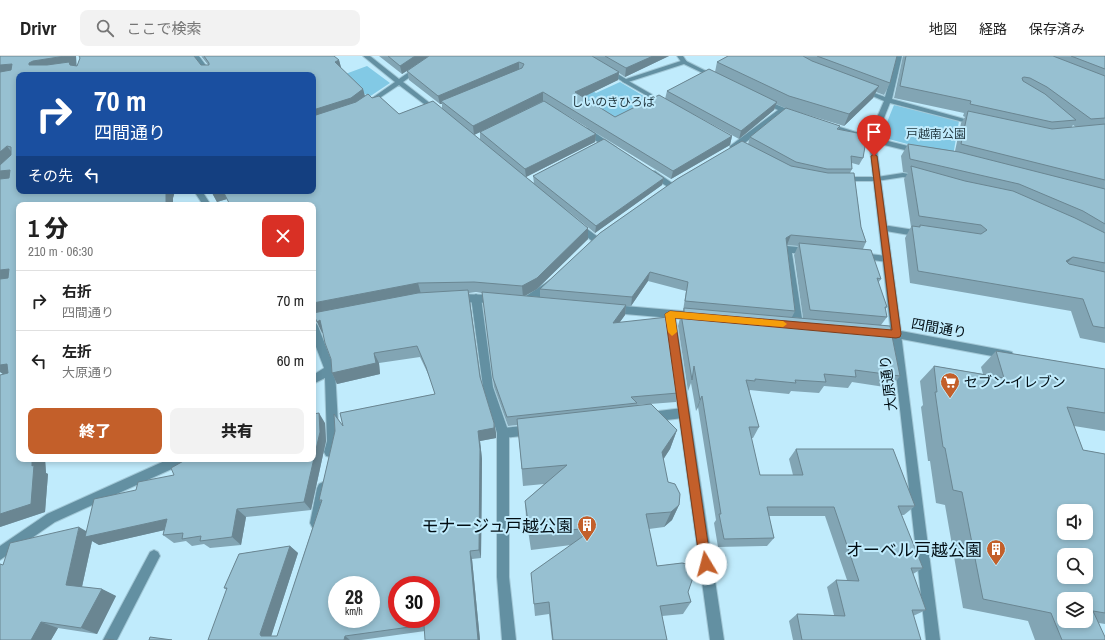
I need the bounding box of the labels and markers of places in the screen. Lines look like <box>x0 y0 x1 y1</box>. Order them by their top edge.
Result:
pin <box>857 115 891 156</box>
supermarket icon: セブン-イレブン <box>939 371 961 399</box>
place label: セブン-イレブン <box>964 373 1066 391</box>
place label: モナージュ戸越公園 <box>422 514 573 537</box>
building icon: モナージュ戸越公園 <box>576 514 598 542</box>
place label: オーベル戸越公園 <box>846 538 982 561</box>
building icon: オーベル戸越公園 <box>985 538 1007 566</box>

